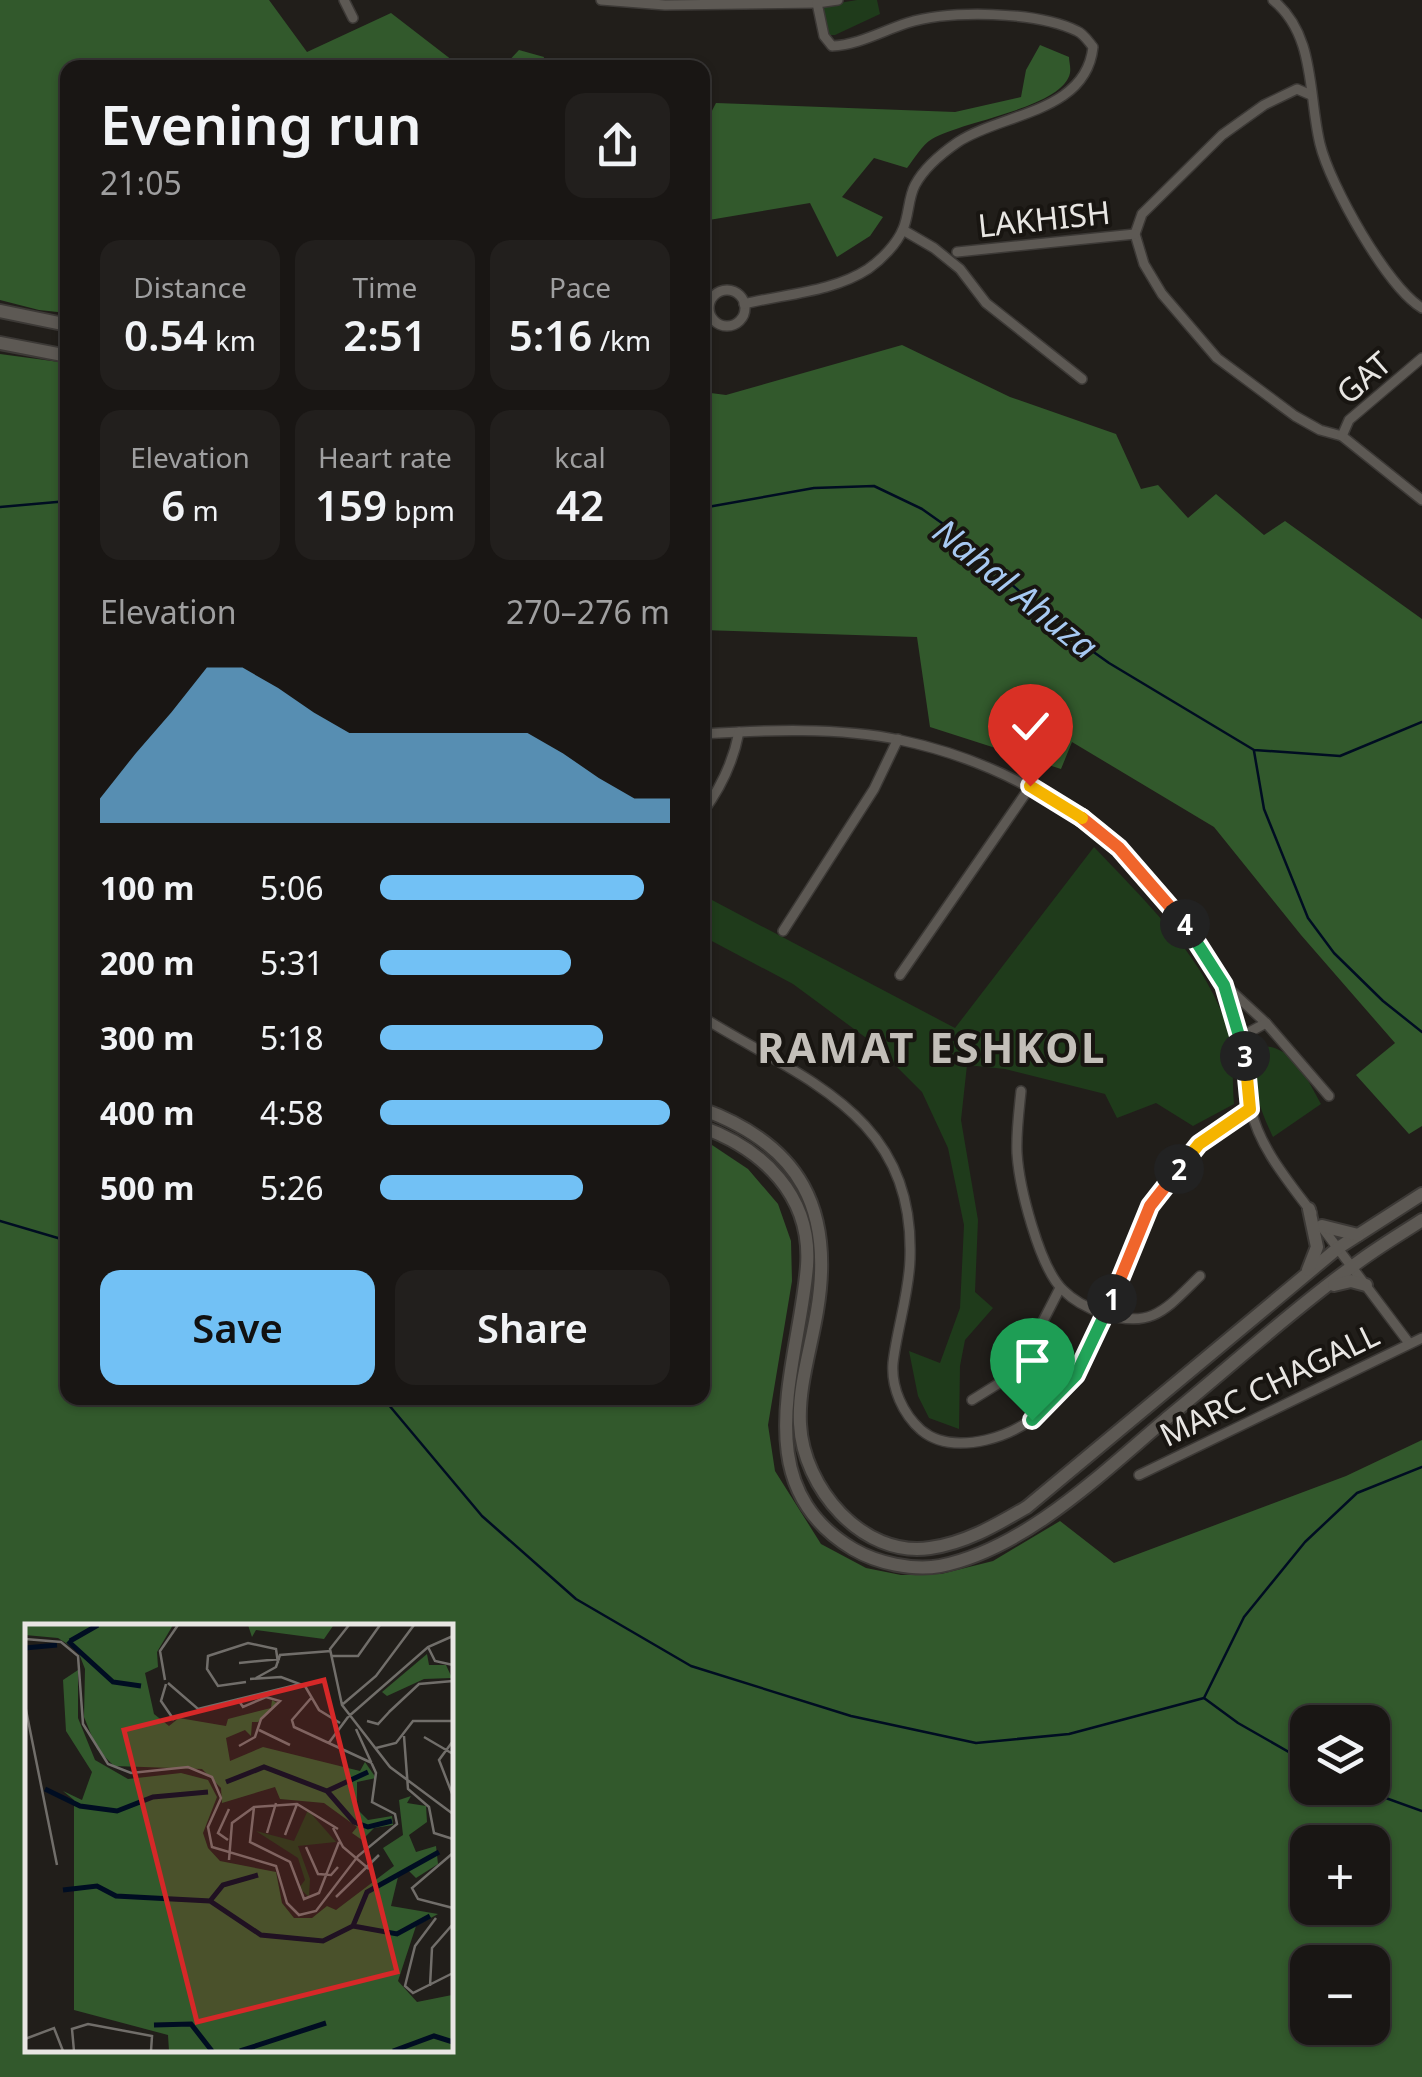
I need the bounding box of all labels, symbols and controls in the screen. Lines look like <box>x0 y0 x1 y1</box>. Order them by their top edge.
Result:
text: Evening run <box>100 86 421 161</box>
button: share <box>565 93 670 198</box>
text: 21:05 <box>100 161 182 204</box>
street label: LAKHISH <box>976 190 1112 246</box>
text: Distance <box>133 268 247 306</box>
text: Time <box>353 268 417 306</box>
text: Pace <box>549 268 611 306</box>
text: 0.54 <box>124 306 208 363</box>
text: 2:51 <box>343 306 427 363</box>
text: 5:16 <box>509 306 592 363</box>
text: km <box>208 321 256 359</box>
text: /km <box>592 321 651 359</box>
street label: GAT <box>1327 341 1400 413</box>
text: Elevation <box>130 438 250 476</box>
text: Heart rate <box>318 438 452 476</box>
text: kcal <box>554 438 606 476</box>
text: 6 <box>161 476 185 533</box>
text: 159 <box>315 476 387 533</box>
text: 42 <box>556 476 604 533</box>
text: m <box>185 491 219 529</box>
text: bpm <box>387 491 455 529</box>
water label: Nahal Ahuza <box>924 507 1108 669</box>
text: Elevation <box>100 590 237 633</box>
text: 270–276 m <box>506 590 670 633</box>
pin <box>988 684 1073 787</box>
icon: check <box>1003 699 1058 754</box>
text: 100 m <box>100 866 194 909</box>
text: 5:06 <box>260 866 324 909</box>
pin: 4 <box>1160 899 1210 949</box>
text: 4 <box>1177 905 1193 943</box>
text: 200 m <box>100 941 194 984</box>
text: 5:31 <box>260 941 324 984</box>
text: 300 m <box>100 1016 194 1059</box>
text: 5:18 <box>260 1016 324 1059</box>
district label: RAMAT ESHKOL <box>757 1018 1107 1075</box>
pin: 3 <box>1220 1031 1270 1081</box>
text: 3 <box>1237 1037 1253 1075</box>
text: 400 m <box>100 1091 194 1134</box>
text: 4:58 <box>260 1091 324 1134</box>
pin: 2 <box>1154 1144 1204 1194</box>
text: 2 <box>1171 1150 1187 1188</box>
text: 500 m <box>100 1166 194 1209</box>
text: 5:26 <box>260 1166 324 1209</box>
button: Save <box>100 1270 375 1385</box>
button: Share <box>395 1270 670 1385</box>
pin: 1 <box>1087 1274 1137 1324</box>
text: 1 <box>1104 1280 1120 1318</box>
street label: MARC CHAGALL <box>1152 1312 1386 1456</box>
pin <box>990 1318 1075 1421</box>
icon: arrive <box>1005 1333 1060 1388</box>
inset map <box>25 1624 452 2052</box>
map controls <box>1290 1705 1390 2045</box>
button: layers <box>1290 1705 1390 1805</box>
button: + <box>1290 1825 1390 1925</box>
button: − <box>1290 1945 1390 2045</box>

